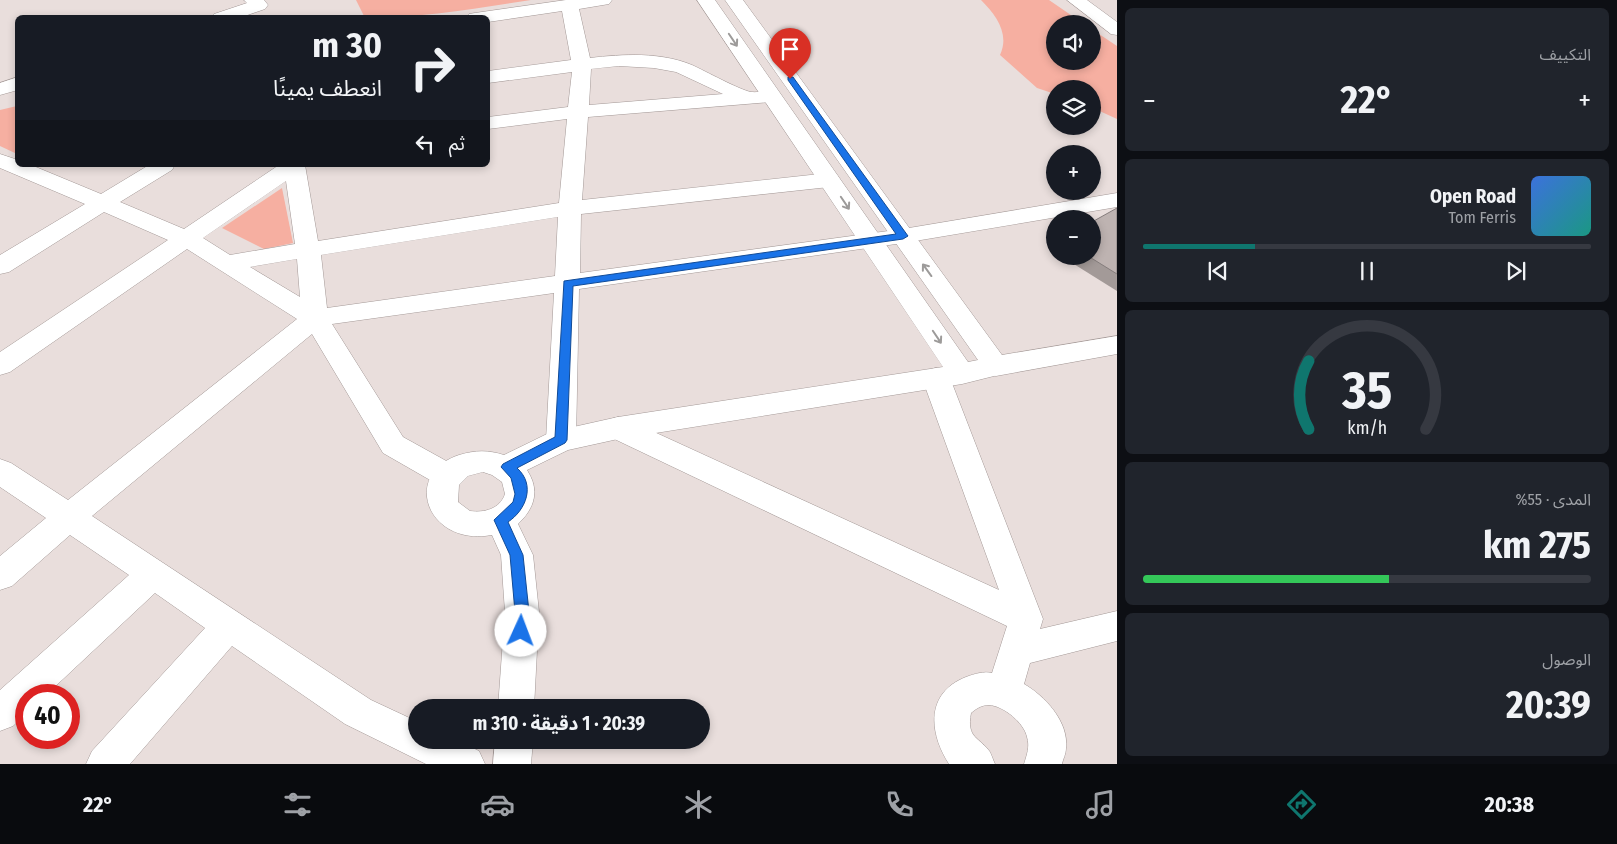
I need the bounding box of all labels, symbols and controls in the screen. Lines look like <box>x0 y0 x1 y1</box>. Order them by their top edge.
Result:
map controls <box>1046 15 1101 265</box>
button: sound <box>1046 15 1101 70</box>
text: 30 m <box>312 24 382 66</box>
pin <box>769 28 811 79</box>
one-way arrow <box>728 33 738 47</box>
icon: right <box>400 35 465 100</box>
icon: arrive <box>776 35 804 63</box>
text: التكييف <box>1539 45 1591 64</box>
text: انعطف يمينًا <box>273 75 382 102</box>
text: 22° <box>1340 77 1393 123</box>
button: layers <box>1046 80 1101 135</box>
text: − <box>1143 84 1156 117</box>
text: + <box>1578 84 1591 117</box>
icon: left <box>411 130 439 158</box>
text: ثم <box>449 132 465 155</box>
button: + <box>1046 145 1101 200</box>
text: Open Road <box>1430 185 1516 208</box>
one-way arrow <box>840 196 850 210</box>
text: Tom Ferris <box>1449 208 1516 227</box>
button: − <box>1046 210 1101 265</box>
icon: previous <box>1204 257 1232 285</box>
icon: pause <box>1353 257 1381 285</box>
icon: next <box>1502 257 1530 285</box>
one-way arrow <box>922 263 932 277</box>
one-way arrow <box>932 330 942 344</box>
text: 35 <box>1341 359 1392 422</box>
text: km/h <box>1347 417 1387 439</box>
text: المدى · 55% <box>1516 490 1591 509</box>
text: 275 km <box>1483 522 1591 568</box>
position arrow <box>494 604 546 656</box>
text: الوصول <box>1542 650 1591 669</box>
text: 20:39 <box>1506 682 1591 728</box>
speed limit sign: 40 <box>15 684 80 749</box>
text: 20:39 · 1 دقيقة · 310 m <box>473 712 645 735</box>
icon: filters <box>280 787 315 822</box>
icon: car <box>480 787 515 822</box>
icon: climate <box>681 787 716 822</box>
icon: phone <box>882 787 917 822</box>
icon: music <box>1083 787 1118 822</box>
icon: directions <box>1284 787 1319 822</box>
text: 22° <box>83 791 114 818</box>
text: 20:38 <box>1484 791 1534 818</box>

